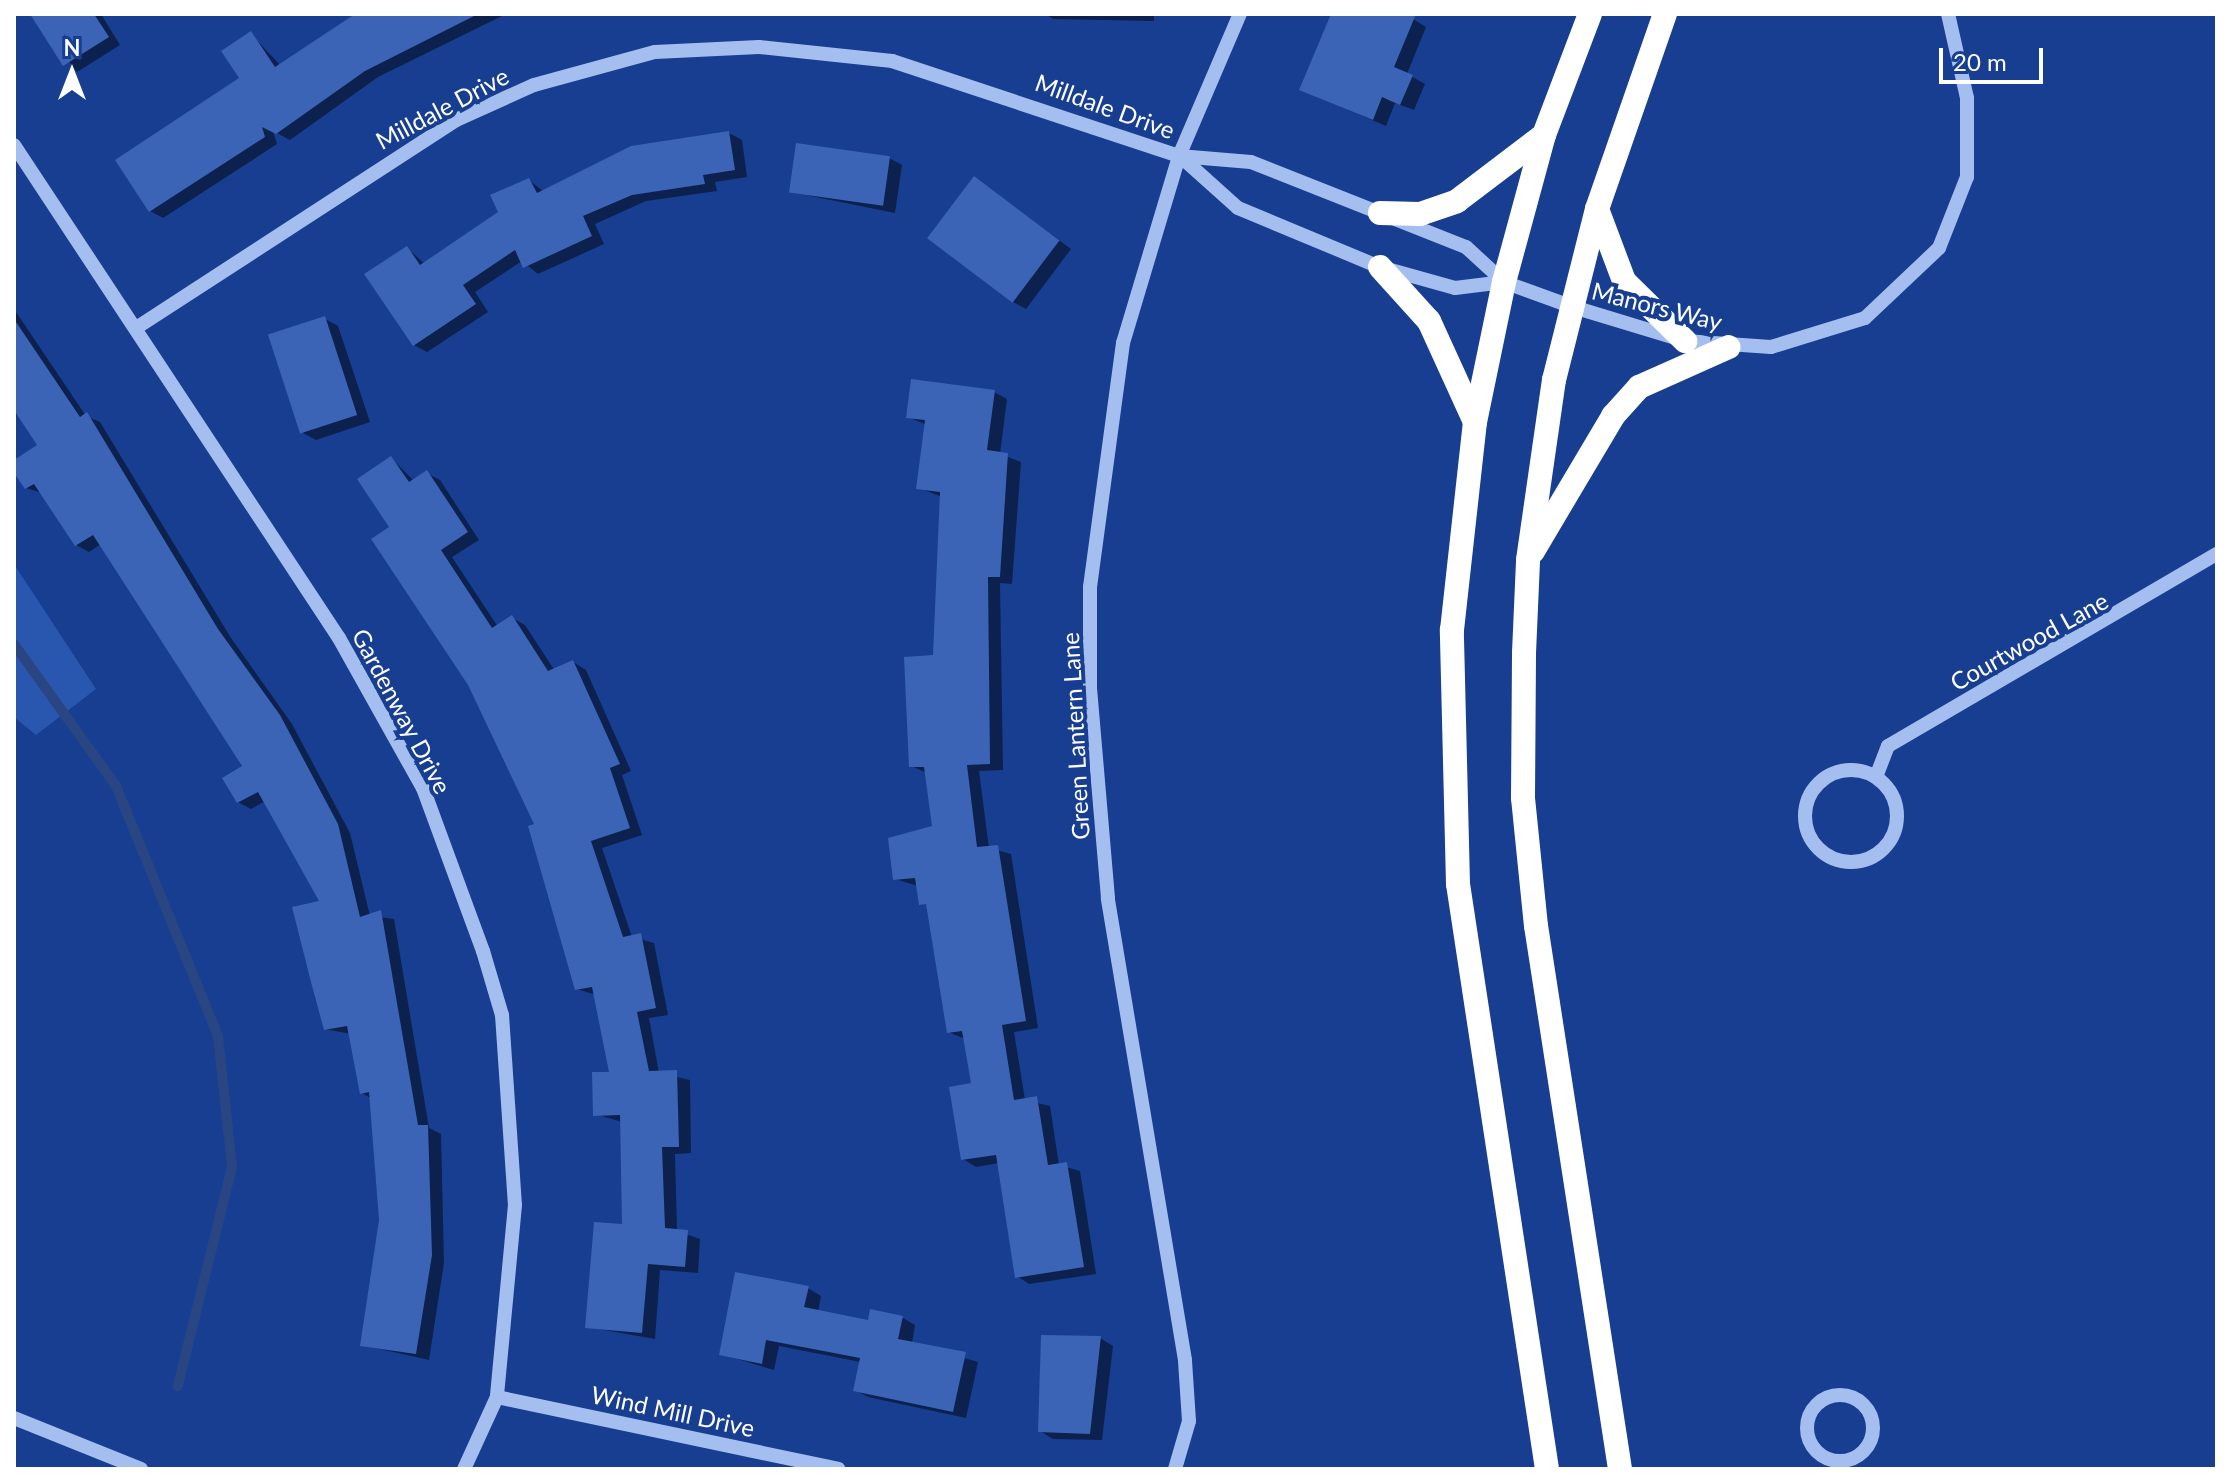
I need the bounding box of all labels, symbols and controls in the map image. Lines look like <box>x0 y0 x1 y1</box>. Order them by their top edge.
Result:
north arrow <box>32 32 112 112</box>
scale bar <box>1943 32 2047 82</box>
text: N <box>64 34 80 61</box>
text: 20 m <box>1953 47 2007 76</box>
street label: Milldale Drive <box>371 61 513 155</box>
street label: Milldale Drive <box>1031 67 1179 145</box>
street label: Manors Way <box>1589 276 1725 336</box>
street label: Courtwood Lane <box>1945 586 2113 696</box>
street label: Gardenway Drive <box>346 623 458 799</box>
street label: Green Lantern Lane <box>1055 632 1095 840</box>
street label: Wind Mill Drive <box>589 1380 757 1442</box>

